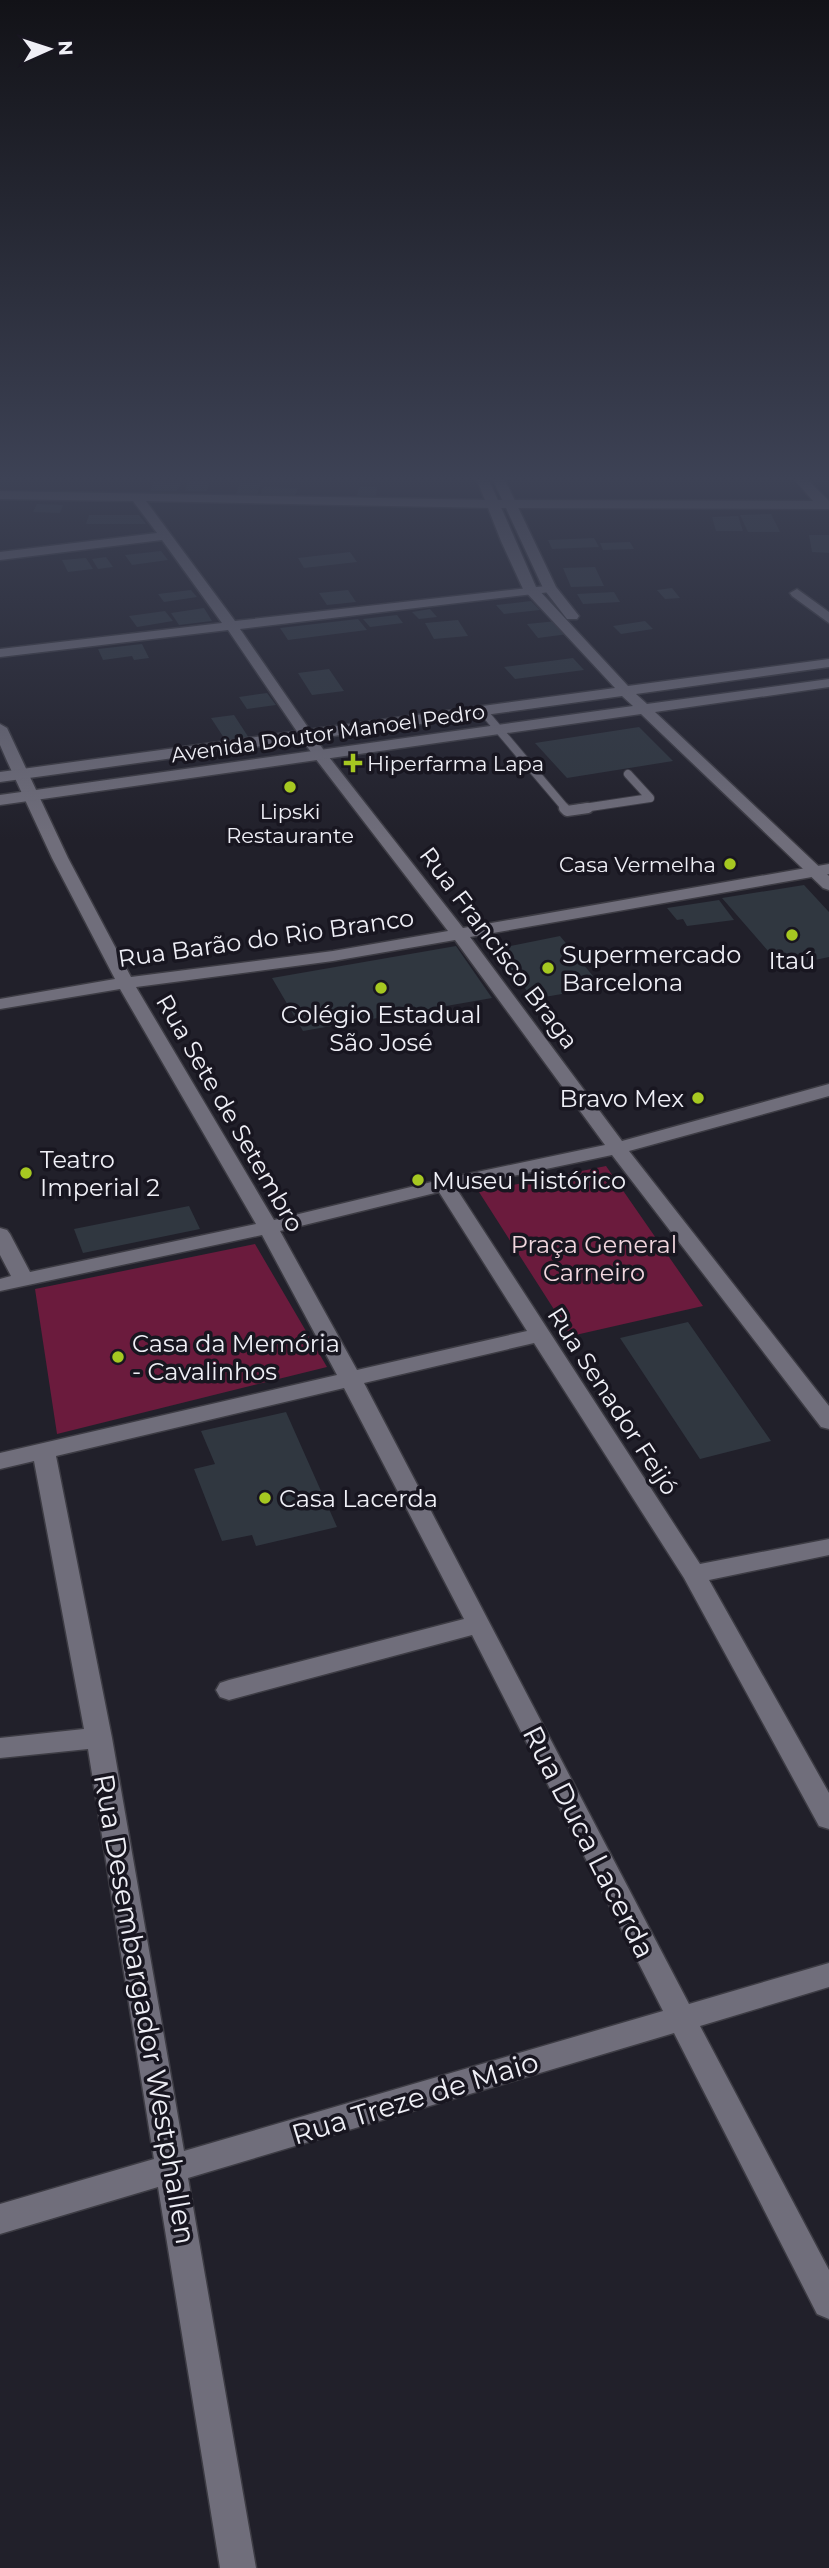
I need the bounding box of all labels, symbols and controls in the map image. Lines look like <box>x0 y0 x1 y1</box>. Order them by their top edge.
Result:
north arrow <box>14 14 84 84</box>
text: N <box>54 40 77 56</box>
street label: Avenida Doutor Manoel Pedro <box>169 699 487 767</box>
place label: Hiperfarma Lapa <box>367 751 544 776</box>
marker: Hiperfarma Lapa <box>345 755 361 771</box>
marker: Lipski Restaurante <box>282 779 298 795</box>
place label: Lipski Restaurante <box>226 799 354 848</box>
street label: Rua Francisco Braga <box>414 841 584 1055</box>
place label: Casa Vermelha <box>559 852 716 877</box>
marker: Casa Vermelha <box>722 856 738 872</box>
street label: Rua Barão do Rio Branco <box>116 903 416 973</box>
marker: Itaú <box>784 927 800 943</box>
place label: Supermercado Barcelona <box>562 940 741 997</box>
place label: Itaú <box>769 946 815 975</box>
marker: Supermercado Barcelona <box>540 960 556 976</box>
marker: Colégio Estadual São José <box>373 980 389 996</box>
street label: Rua Sete de Setembro <box>150 989 310 1237</box>
place label: Colégio Estadual São José <box>281 1000 481 1057</box>
place label: Bravo Mex <box>559 1084 684 1113</box>
marker: Bravo Mex <box>690 1090 706 1106</box>
place label: Teatro Imperial 2 <box>40 1145 160 1202</box>
marker: Teatro Imperial 2 <box>18 1165 34 1181</box>
place label: Museu Histórico <box>432 1166 626 1195</box>
marker: Museu Histórico <box>410 1172 426 1188</box>
park label: Praça General Carneiro <box>511 1230 677 1287</box>
street label: Rua Senador Feijó <box>541 1302 685 1500</box>
place label: Casa da Memória - Cavalinhos <box>132 1329 340 1386</box>
marker: Casa da Memória - Cavalinhos <box>110 1349 126 1365</box>
place label: Casa Lacerda <box>279 1484 438 1513</box>
marker: Casa Lacerda <box>257 1490 273 1506</box>
street label: Rua Duca Lacerda <box>516 1720 662 1964</box>
street label: Rua Desembargador Westphallen <box>87 1771 203 2247</box>
street label: Rua Treze de Maio <box>288 2044 542 2152</box>

